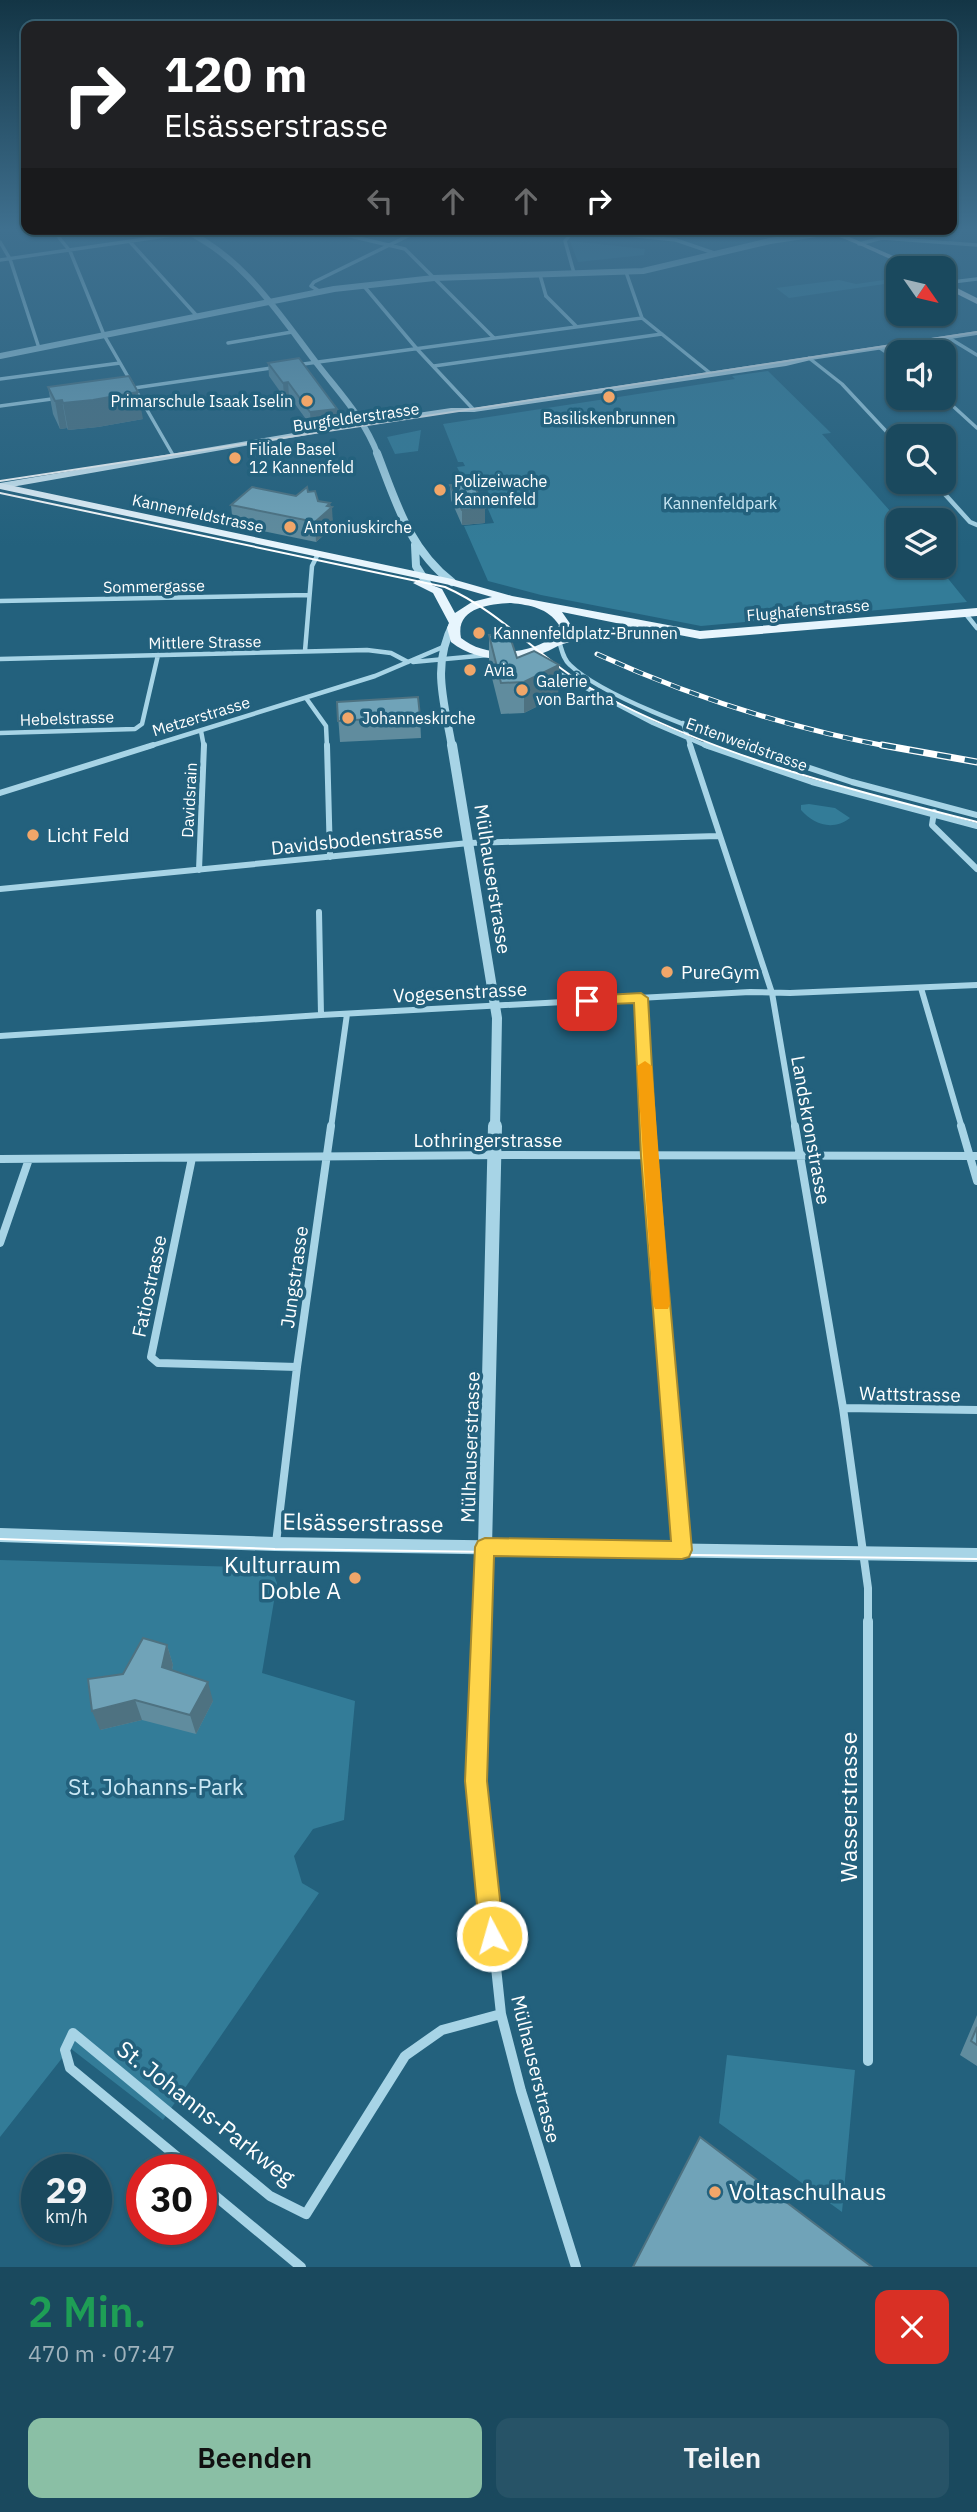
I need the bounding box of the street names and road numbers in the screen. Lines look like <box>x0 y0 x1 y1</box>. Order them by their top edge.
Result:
street label: Burgfelderstrasse <box>291 398 421 436</box>
street label: Kannenfeldstrasse <box>130 489 266 537</box>
street label: Sommergasse <box>103 575 205 597</box>
street label: Flughafenstrasse <box>746 595 871 625</box>
street label: Mittlere Strasse <box>148 631 262 653</box>
street label: Metzerstrasse <box>150 692 253 740</box>
street label: Hebelstrasse <box>19 706 115 730</box>
street label: Entenweidstrasse <box>683 713 811 775</box>
street label: Davidsrain <box>177 762 201 838</box>
street label: Mülhauserstrasse <box>469 802 517 956</box>
street label: Davidsbodenstrasse <box>270 818 444 860</box>
street label: Vogesenstrasse <box>392 977 528 1007</box>
street label: Landskronstrasse <box>786 1054 836 1206</box>
street label: Lothringerstrasse <box>414 1128 562 1152</box>
street label: Jungstrasse <box>275 1224 313 1330</box>
street label: Fatiostrasse <box>126 1233 172 1339</box>
street label: Mülhauserstrasse <box>455 1371 485 1523</box>
street label: Wattstrasse <box>859 1381 961 1407</box>
street label: Elsässerstrasse <box>282 1506 444 1538</box>
street label: Wasserstrasse <box>833 1732 863 1882</box>
street label: Mülhauserstrasse <box>506 1993 566 2145</box>
street label: St. Johanns-Parkweg <box>111 2033 302 2191</box>

